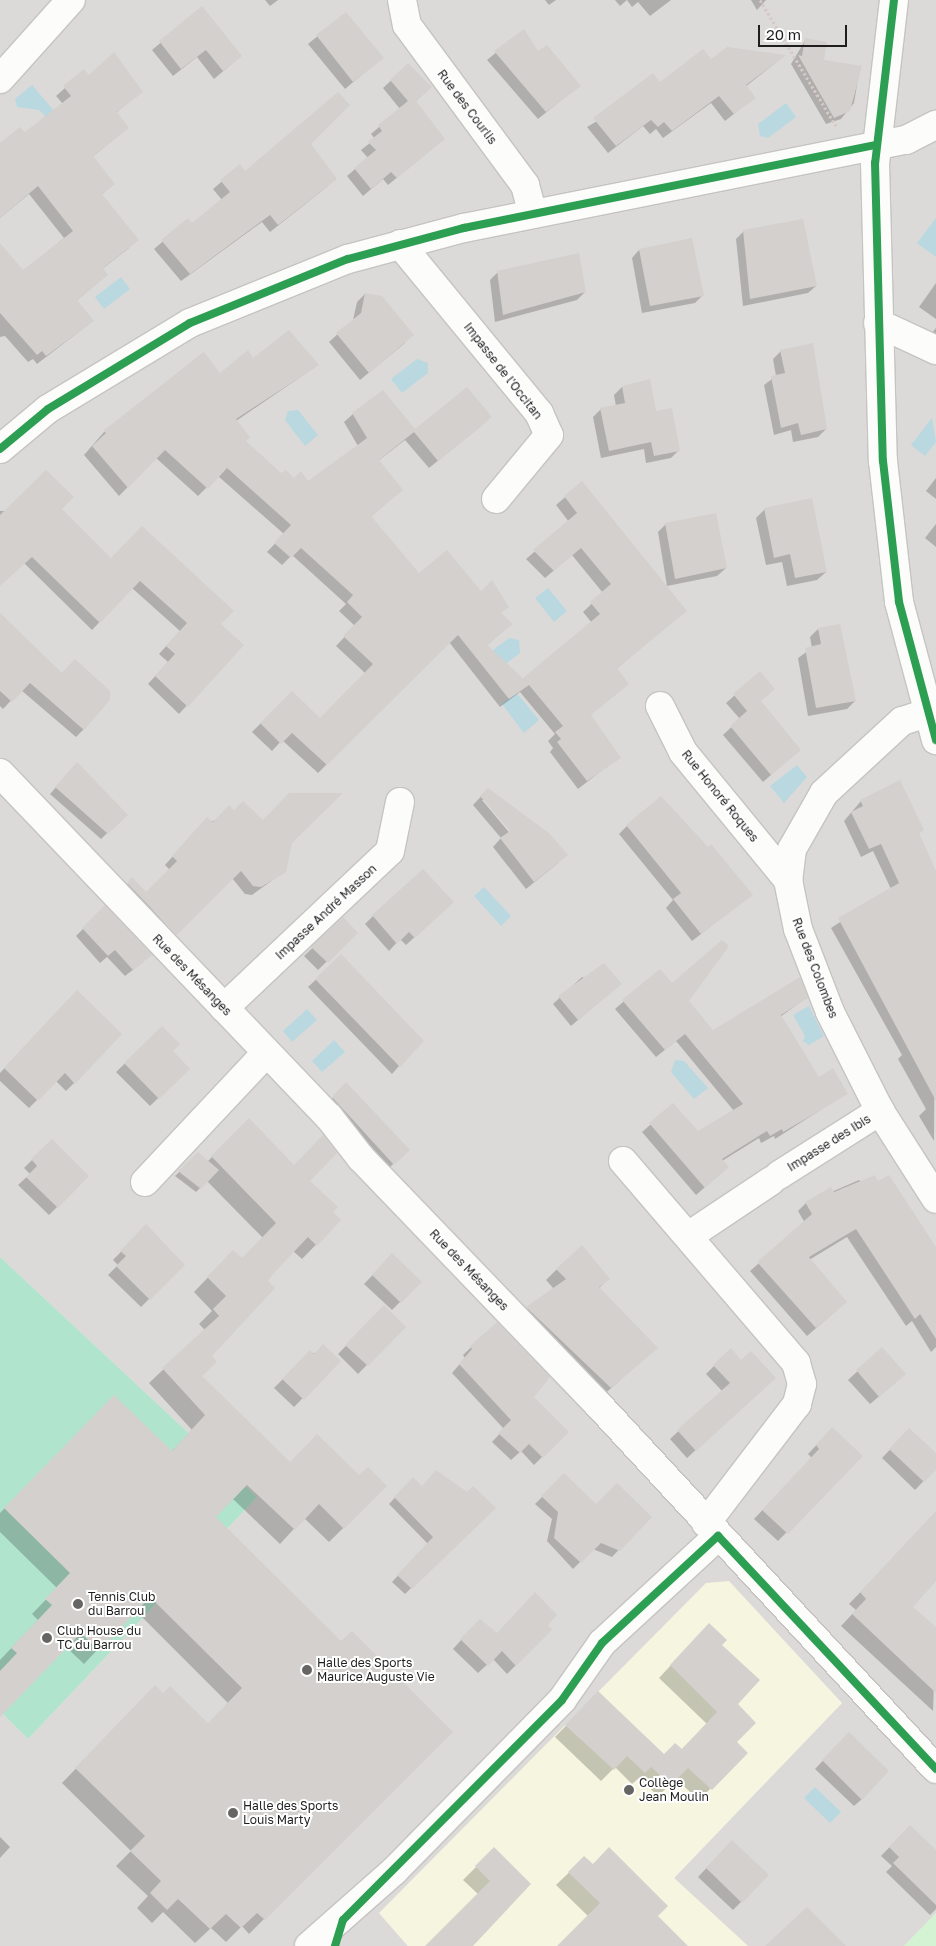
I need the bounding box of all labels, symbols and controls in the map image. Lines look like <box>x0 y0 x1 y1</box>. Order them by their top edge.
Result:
scale bar <box>761 15 850 47</box>
text: 20 m <box>766 25 801 43</box>
street label: Rue des Courlis <box>434 67 500 147</box>
street label: Impasse de l'Occitan <box>461 320 545 422</box>
street label: Rue Honoré Roques <box>679 747 761 845</box>
street label: Impasse André Masson <box>272 861 380 963</box>
street label: Rue des Colombes <box>789 916 841 1020</box>
street label: Rue des Mésanges <box>150 931 234 1019</box>
street label: Impasse des Ibis <box>785 1112 873 1174</box>
street label: Rue des Mésanges <box>427 1226 511 1314</box>
place label: Tennis Club du Barrou <box>88 1590 155 1618</box>
marker: Tennis Club du Barrou <box>72 1598 84 1610</box>
place label: Club House du TC du Barrou <box>57 1624 141 1652</box>
marker: Club House du TC du Barrou <box>41 1632 53 1644</box>
place label: Halle des Sports Maurice Auguste Vie <box>317 1656 435 1684</box>
marker: Halle des Sports Maurice Auguste Vie <box>301 1664 313 1676</box>
place label: Collège Jean Moulin <box>639 1776 709 1804</box>
marker: Collège Jean Moulin <box>623 1784 635 1796</box>
place label: Halle des Sports Louis Marty <box>243 1799 338 1827</box>
marker: Halle des Sports Louis Marty <box>227 1807 239 1819</box>

